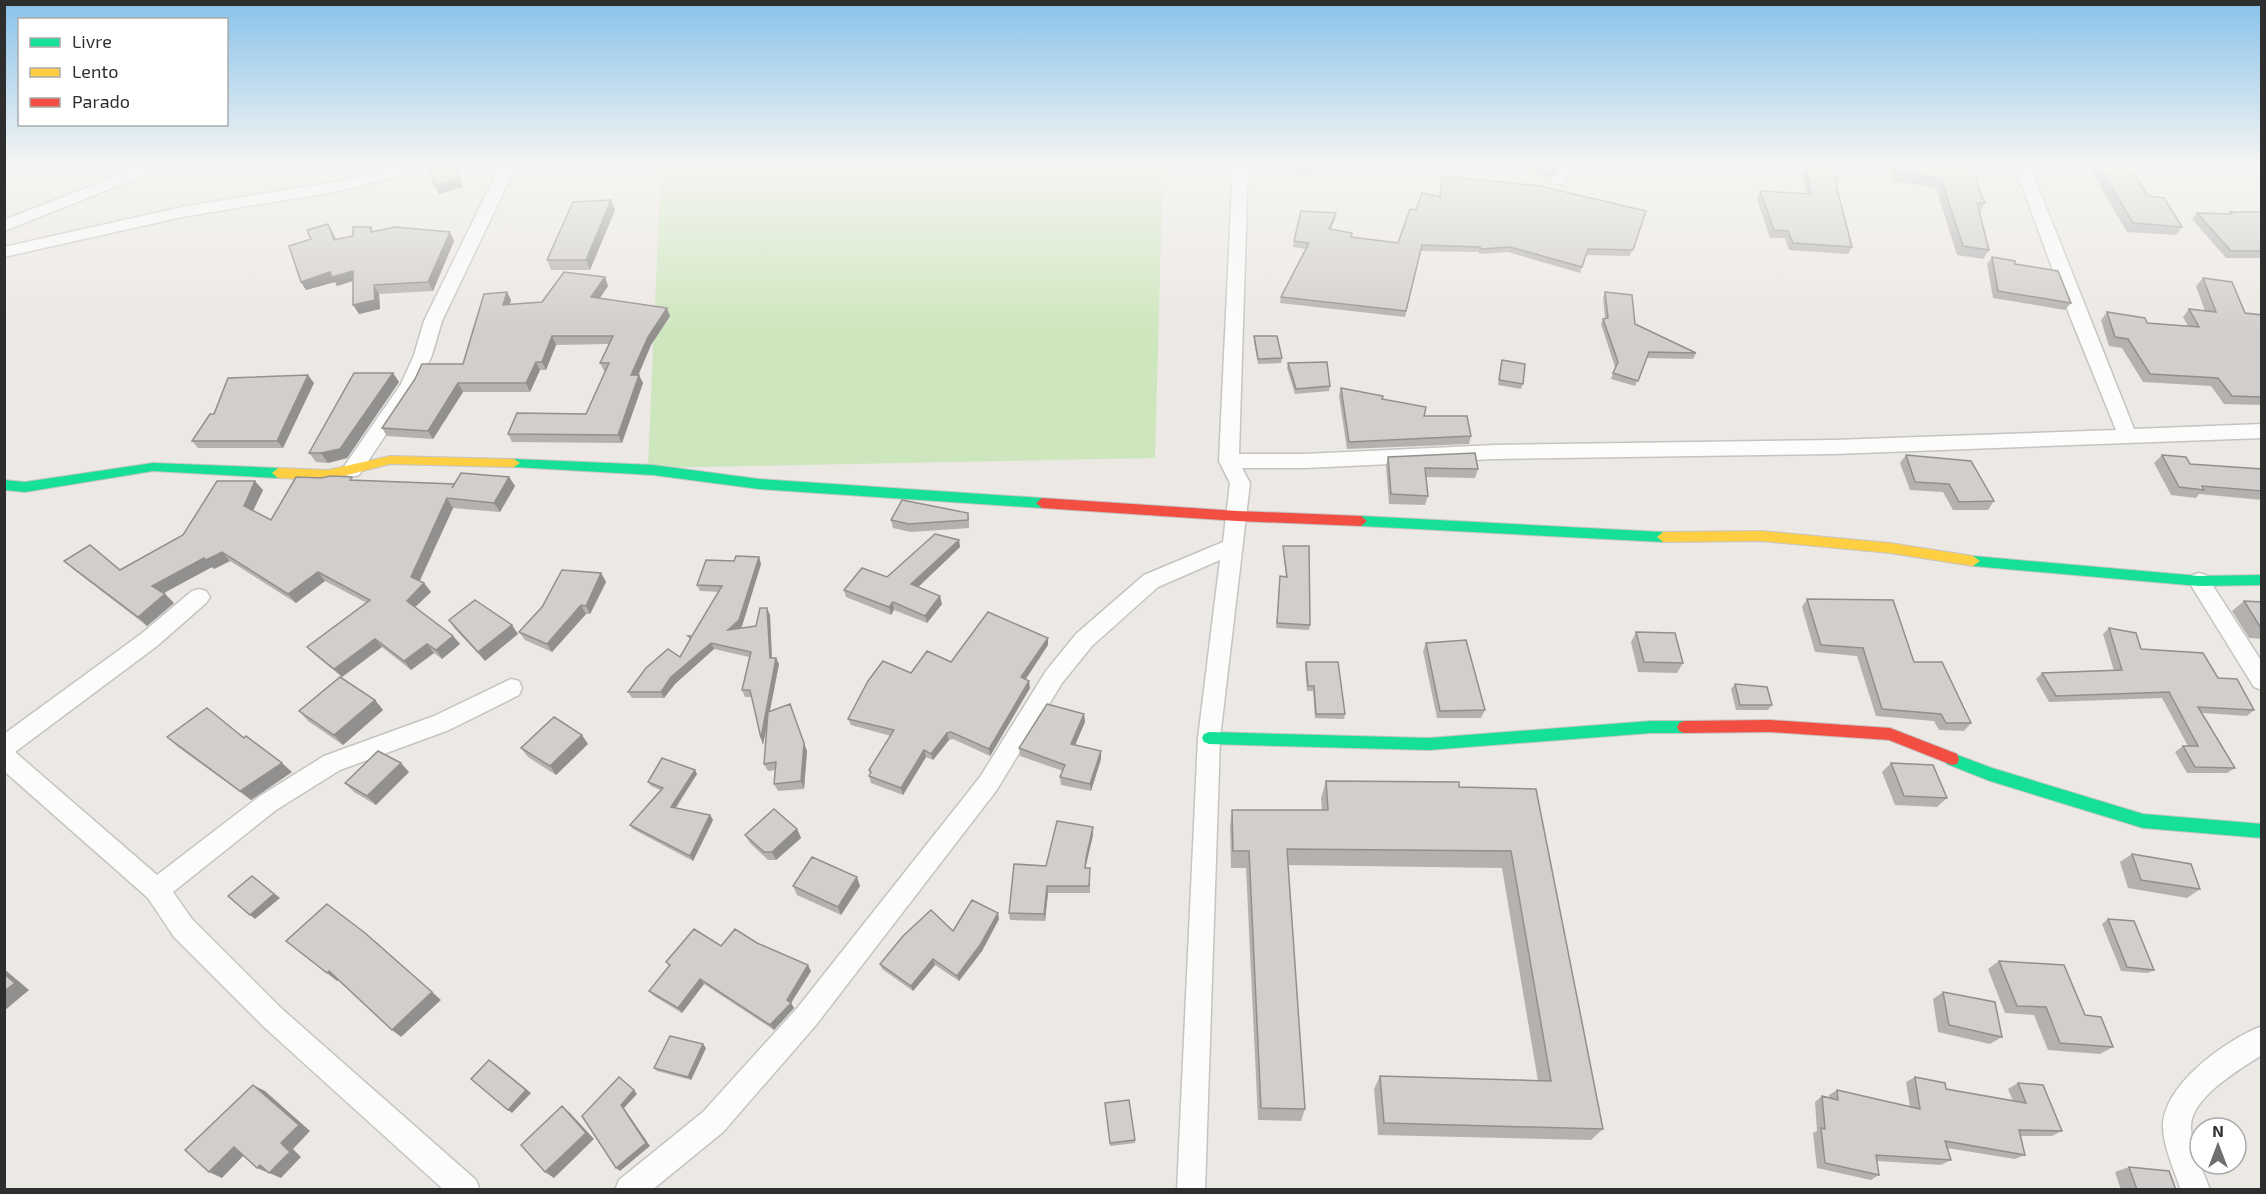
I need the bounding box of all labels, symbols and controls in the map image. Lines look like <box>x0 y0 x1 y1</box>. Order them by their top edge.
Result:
legend <box>18 18 228 126</box>
text: Livre <box>72 30 112 52</box>
text: Lento <box>72 60 118 82</box>
text: Parado <box>72 90 130 112</box>
north arrow <box>2188 1116 2248 1176</box>
text: N <box>2212 1121 2224 1140</box>

